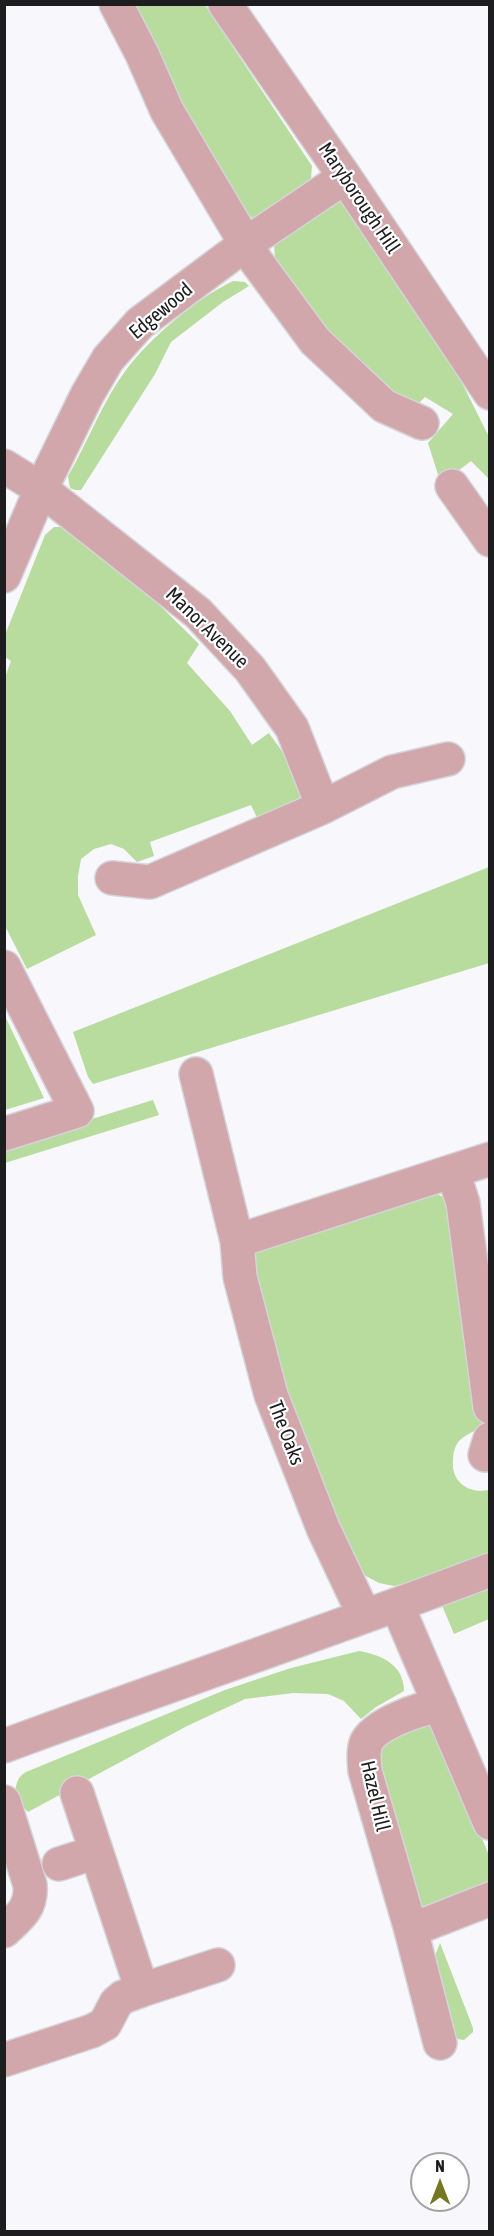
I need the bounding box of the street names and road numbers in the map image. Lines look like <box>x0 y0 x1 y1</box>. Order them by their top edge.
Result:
street label: Maryborough Hill <box>313 138 405 258</box>
street label: Edgewood <box>125 278 197 344</box>
street label: Manor Avenue <box>161 583 253 673</box>
street label: The Oaks <box>263 1398 309 1468</box>
street label: Hazel Hill <box>355 1758 395 1834</box>

